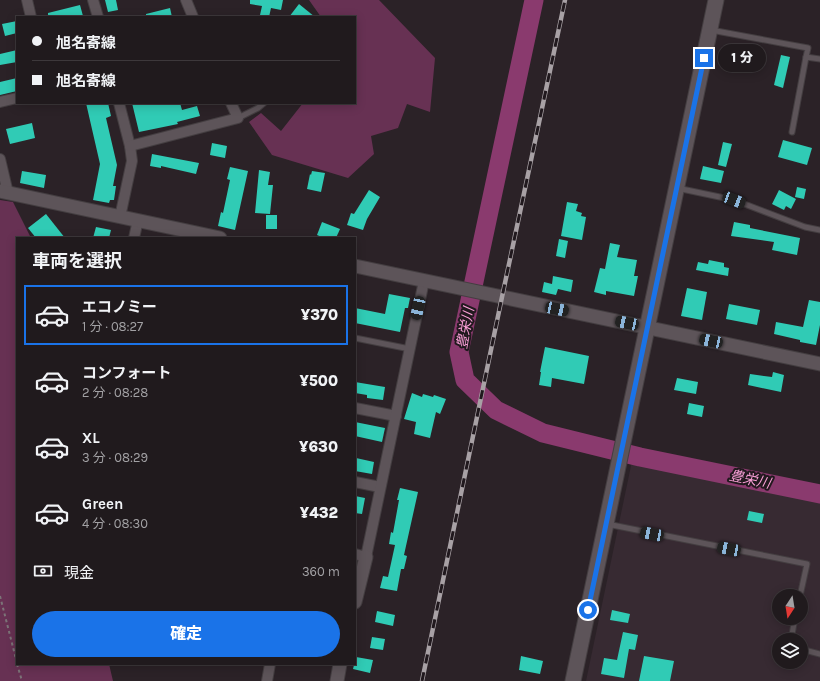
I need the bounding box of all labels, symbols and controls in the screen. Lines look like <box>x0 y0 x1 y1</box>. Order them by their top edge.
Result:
text: 旭名寄線 <box>56 34 116 52</box>
callout: 1 分 <box>718 44 766 72</box>
route end <box>695 49 713 67</box>
text: 1 分 <box>731 50 753 65</box>
text: 旭名寄線 <box>56 72 116 90</box>
car <box>721 190 747 210</box>
text: 車両を選択 <box>32 250 122 272</box>
car <box>410 295 426 321</box>
icon: car <box>34 297 70 333</box>
text: エコノミー <box>82 298 157 316</box>
car <box>544 301 570 317</box>
water label: 豊栄川 <box>453 304 478 350</box>
text: ¥370 <box>301 306 338 324</box>
car <box>614 315 640 331</box>
text: 1 分 · 08:27 <box>82 319 143 334</box>
car <box>698 333 724 349</box>
icon: car <box>34 363 70 399</box>
text: コンフォート <box>82 364 172 382</box>
text: ¥500 <box>299 372 338 390</box>
text: 2 分 · 08:28 <box>82 385 148 400</box>
icon: car <box>34 429 70 465</box>
text: XL <box>82 429 100 447</box>
text: ¥630 <box>299 438 338 456</box>
text: 3 分 · 08:29 <box>82 450 148 465</box>
water label: 豊栄川 <box>728 467 774 493</box>
icon: car <box>34 495 70 531</box>
text: Green <box>82 495 123 513</box>
text: ¥432 <box>300 504 338 522</box>
text: 4 分 · 08:30 <box>82 516 148 531</box>
car <box>639 526 665 542</box>
car <box>716 541 742 557</box>
icon: cash <box>32 560 54 582</box>
text: 現金 <box>64 564 94 582</box>
text: 360 m <box>302 564 340 579</box>
north arrow <box>772 589 808 625</box>
map controls <box>772 589 808 669</box>
route start <box>579 601 597 619</box>
button: 確定 <box>32 611 340 657</box>
button: layers <box>772 633 808 669</box>

